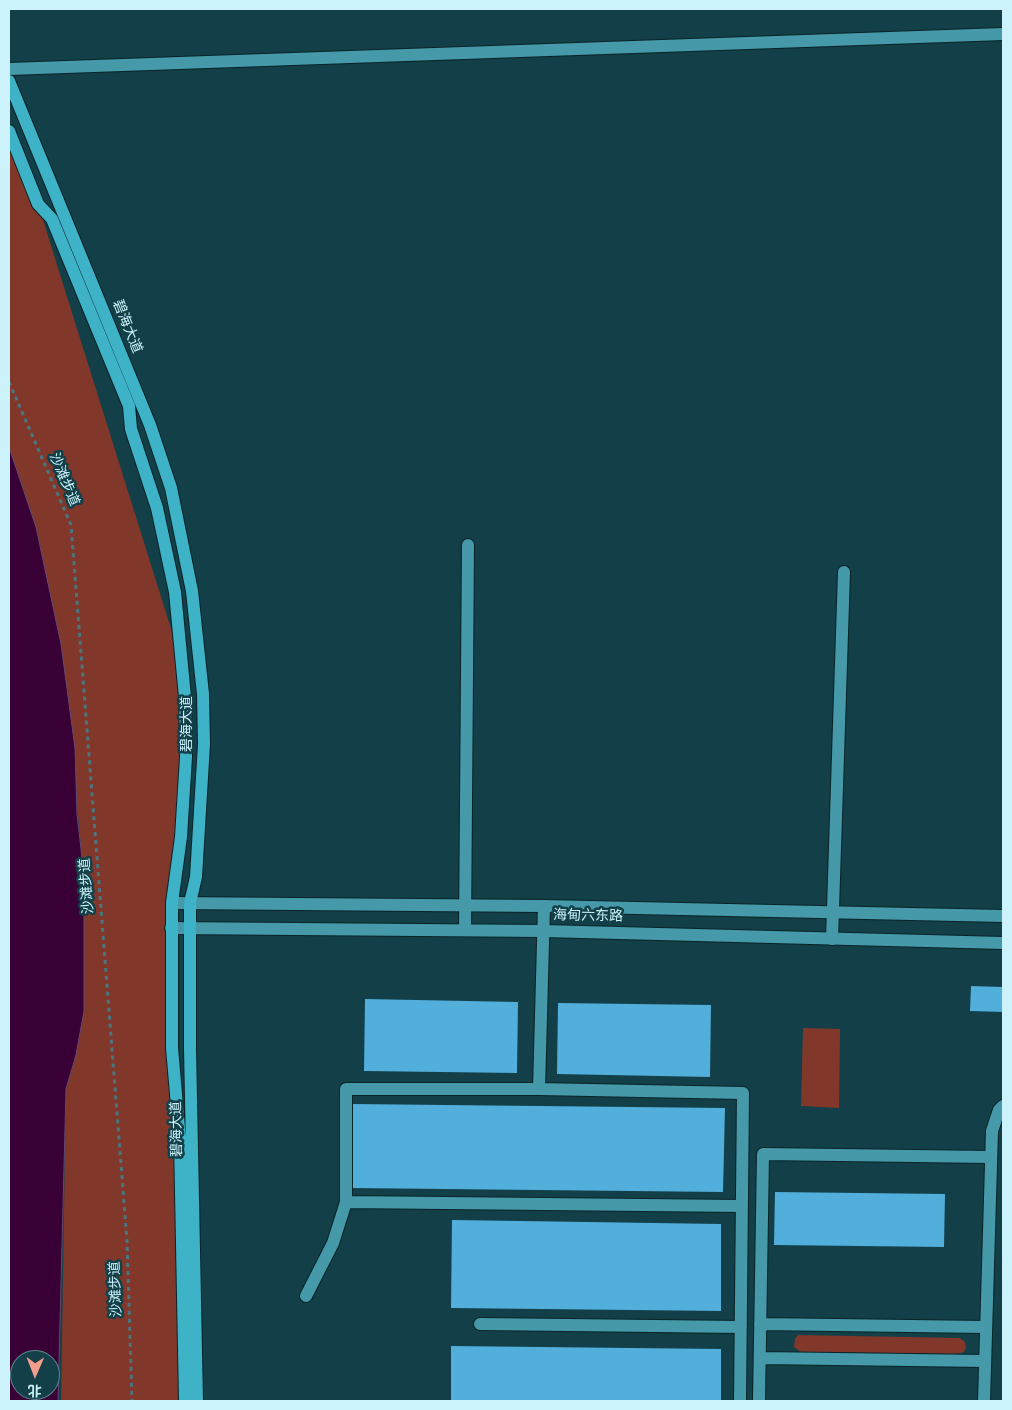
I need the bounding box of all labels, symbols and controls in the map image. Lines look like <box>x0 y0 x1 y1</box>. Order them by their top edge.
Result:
street label: 碧海大道 <box>108 298 144 356</box>
street label: 沙滩步道 <box>44 451 82 509</box>
street label: 碧海大道 <box>180 696 196 752</box>
street label: 沙滩步道 <box>78 857 98 915</box>
street label: 海甸六东路 <box>553 908 623 926</box>
street label: 碧海大道 <box>169 1101 187 1157</box>
street label: 沙滩步道 <box>108 1261 126 1317</box>
north arrow <box>10 1350 60 1400</box>
text: 北 <box>28 1381 42 1398</box>

